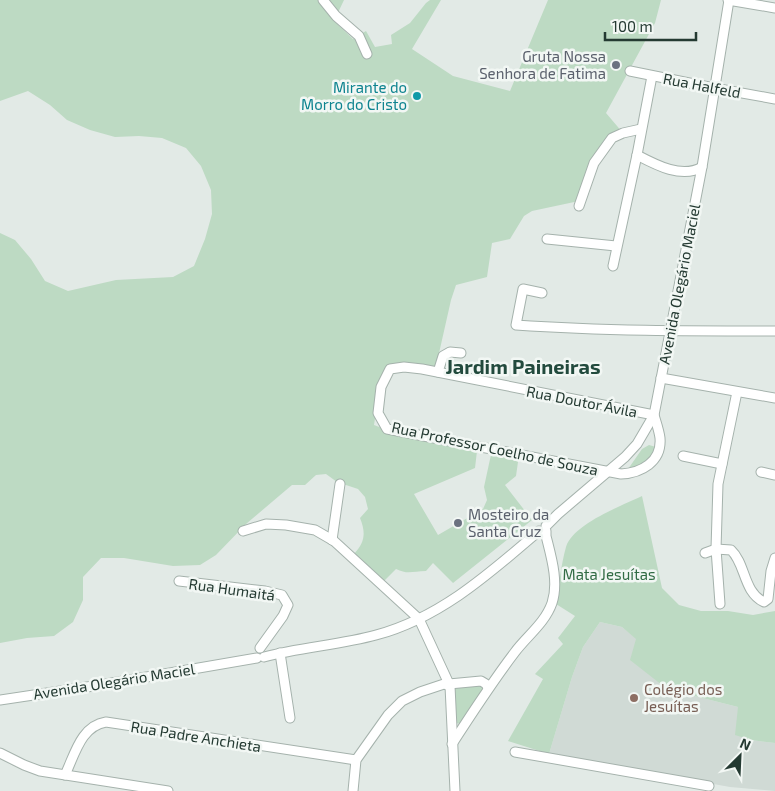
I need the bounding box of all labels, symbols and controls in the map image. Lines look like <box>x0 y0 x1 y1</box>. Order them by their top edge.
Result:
scale bar <box>605 10 696 42</box>
text: 100 m <box>612 17 653 35</box>
place label: Gruta Nossa Senhora de Fatima <box>479 47 606 82</box>
marker: Gruta Nossa Senhora de Fatima <box>610 59 622 71</box>
street label: Rua Halfeld <box>662 69 742 101</box>
place label: Mirante do Morro do Cristo <box>301 78 407 113</box>
marker: Mirante do Morro do Cristo <box>411 90 423 102</box>
street label: Avenida Olegário Maciel <box>655 202 704 366</box>
district label: Jardim Paineiras <box>445 354 601 378</box>
street label: Rua Doutor Ávila <box>525 381 639 421</box>
street label: Rua Professor Coelho de Souza <box>390 417 600 479</box>
place label: Mosteiro da Santa Cruz <box>468 505 549 540</box>
marker: Mosteiro da Santa Cruz <box>452 517 464 529</box>
park label: Mata Jesuítas <box>562 565 656 583</box>
street label: Rua Humaitá <box>188 574 276 604</box>
street label: Avenida Olegário Maciel <box>32 659 197 703</box>
place label: Colégio dos Jesuítas <box>644 680 722 715</box>
marker: Colégio dos Jesuítas <box>628 692 640 704</box>
street label: Rua Padre Anchieta <box>130 717 262 755</box>
north arrow <box>715 731 765 781</box>
text: N <box>737 734 754 753</box>

